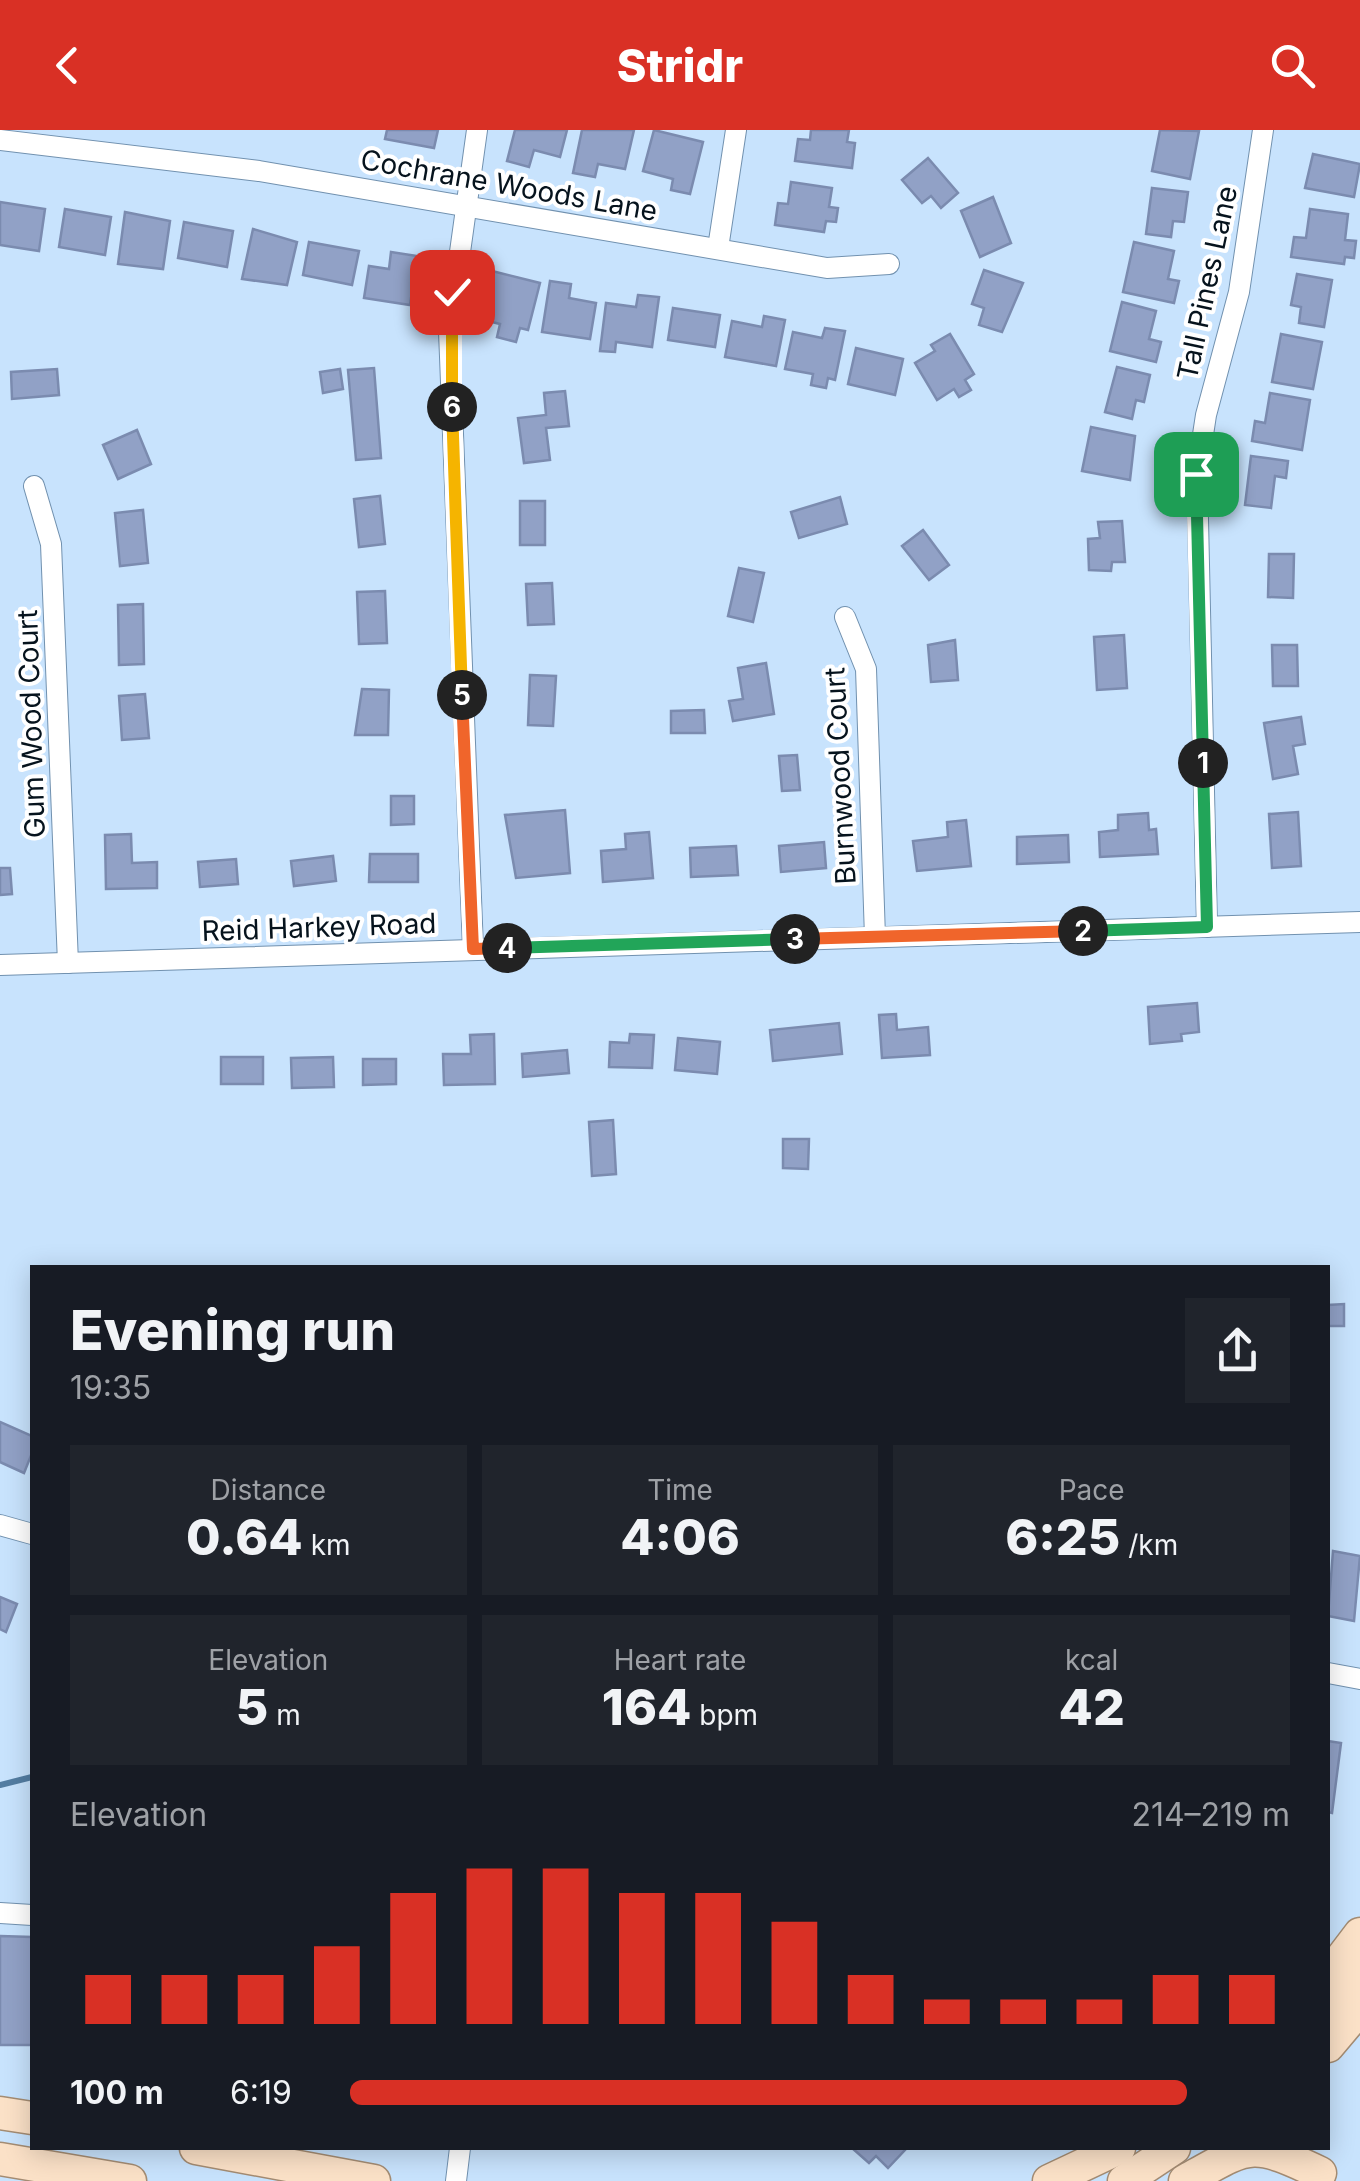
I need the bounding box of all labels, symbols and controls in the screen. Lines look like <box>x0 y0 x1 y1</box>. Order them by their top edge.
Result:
icon: back <box>40 38 95 93</box>
text: Stridr <box>617 38 743 93</box>
icon: search <box>1265 38 1320 93</box>
street label: Cochrane Woods Lane <box>358 142 660 228</box>
street label: Tall Pines Lane <box>1170 183 1244 383</box>
pin <box>410 250 495 335</box>
icon: check <box>425 265 480 320</box>
pin: 6 <box>427 382 477 432</box>
text: 6 <box>443 390 461 424</box>
pin <box>1154 432 1239 517</box>
icon: arrive <box>1169 447 1224 502</box>
street label: Gum Wood Court <box>10 609 52 839</box>
street label: Burnwood Court <box>817 667 863 885</box>
pin: 5 <box>437 670 487 720</box>
text: 5 <box>453 678 471 712</box>
pin: 1 <box>1178 738 1228 788</box>
text: 1 <box>1197 746 1209 780</box>
street label: Reid Harkey Road <box>201 906 437 948</box>
pin: 2 <box>1058 906 1108 956</box>
pin: 3 <box>770 914 820 964</box>
text: 2 <box>1074 914 1092 948</box>
text: 3 <box>786 922 804 956</box>
pin: 4 <box>482 923 532 973</box>
text: 4 <box>498 931 516 965</box>
text: Evening run <box>70 1297 395 1363</box>
button: share <box>1185 1298 1290 1403</box>
text: 19:35 <box>70 1368 151 1407</box>
text: Distance <box>211 1473 326 1507</box>
text: Time <box>647 1473 713 1507</box>
text: Pace <box>1059 1473 1125 1507</box>
text: 0.64 <box>186 1507 303 1567</box>
text: 4:06 <box>620 1507 740 1567</box>
text: 6:25 <box>1005 1507 1120 1567</box>
text: km <box>303 1528 351 1562</box>
text: /km <box>1120 1528 1178 1562</box>
text: Elevation <box>208 1643 328 1677</box>
text: Heart rate <box>614 1643 746 1677</box>
text: kcal <box>1065 1643 1118 1677</box>
text: 5 <box>236 1677 268 1737</box>
text: 164 <box>602 1677 691 1737</box>
text: 42 <box>1059 1677 1125 1737</box>
text: m <box>268 1698 301 1732</box>
text: bpm <box>691 1698 758 1732</box>
text: Elevation <box>70 1795 207 1834</box>
text: 214–219 m <box>1131 1795 1290 1834</box>
text: 100 m <box>70 2073 164 2112</box>
text: 6:19 <box>230 2073 292 2112</box>

